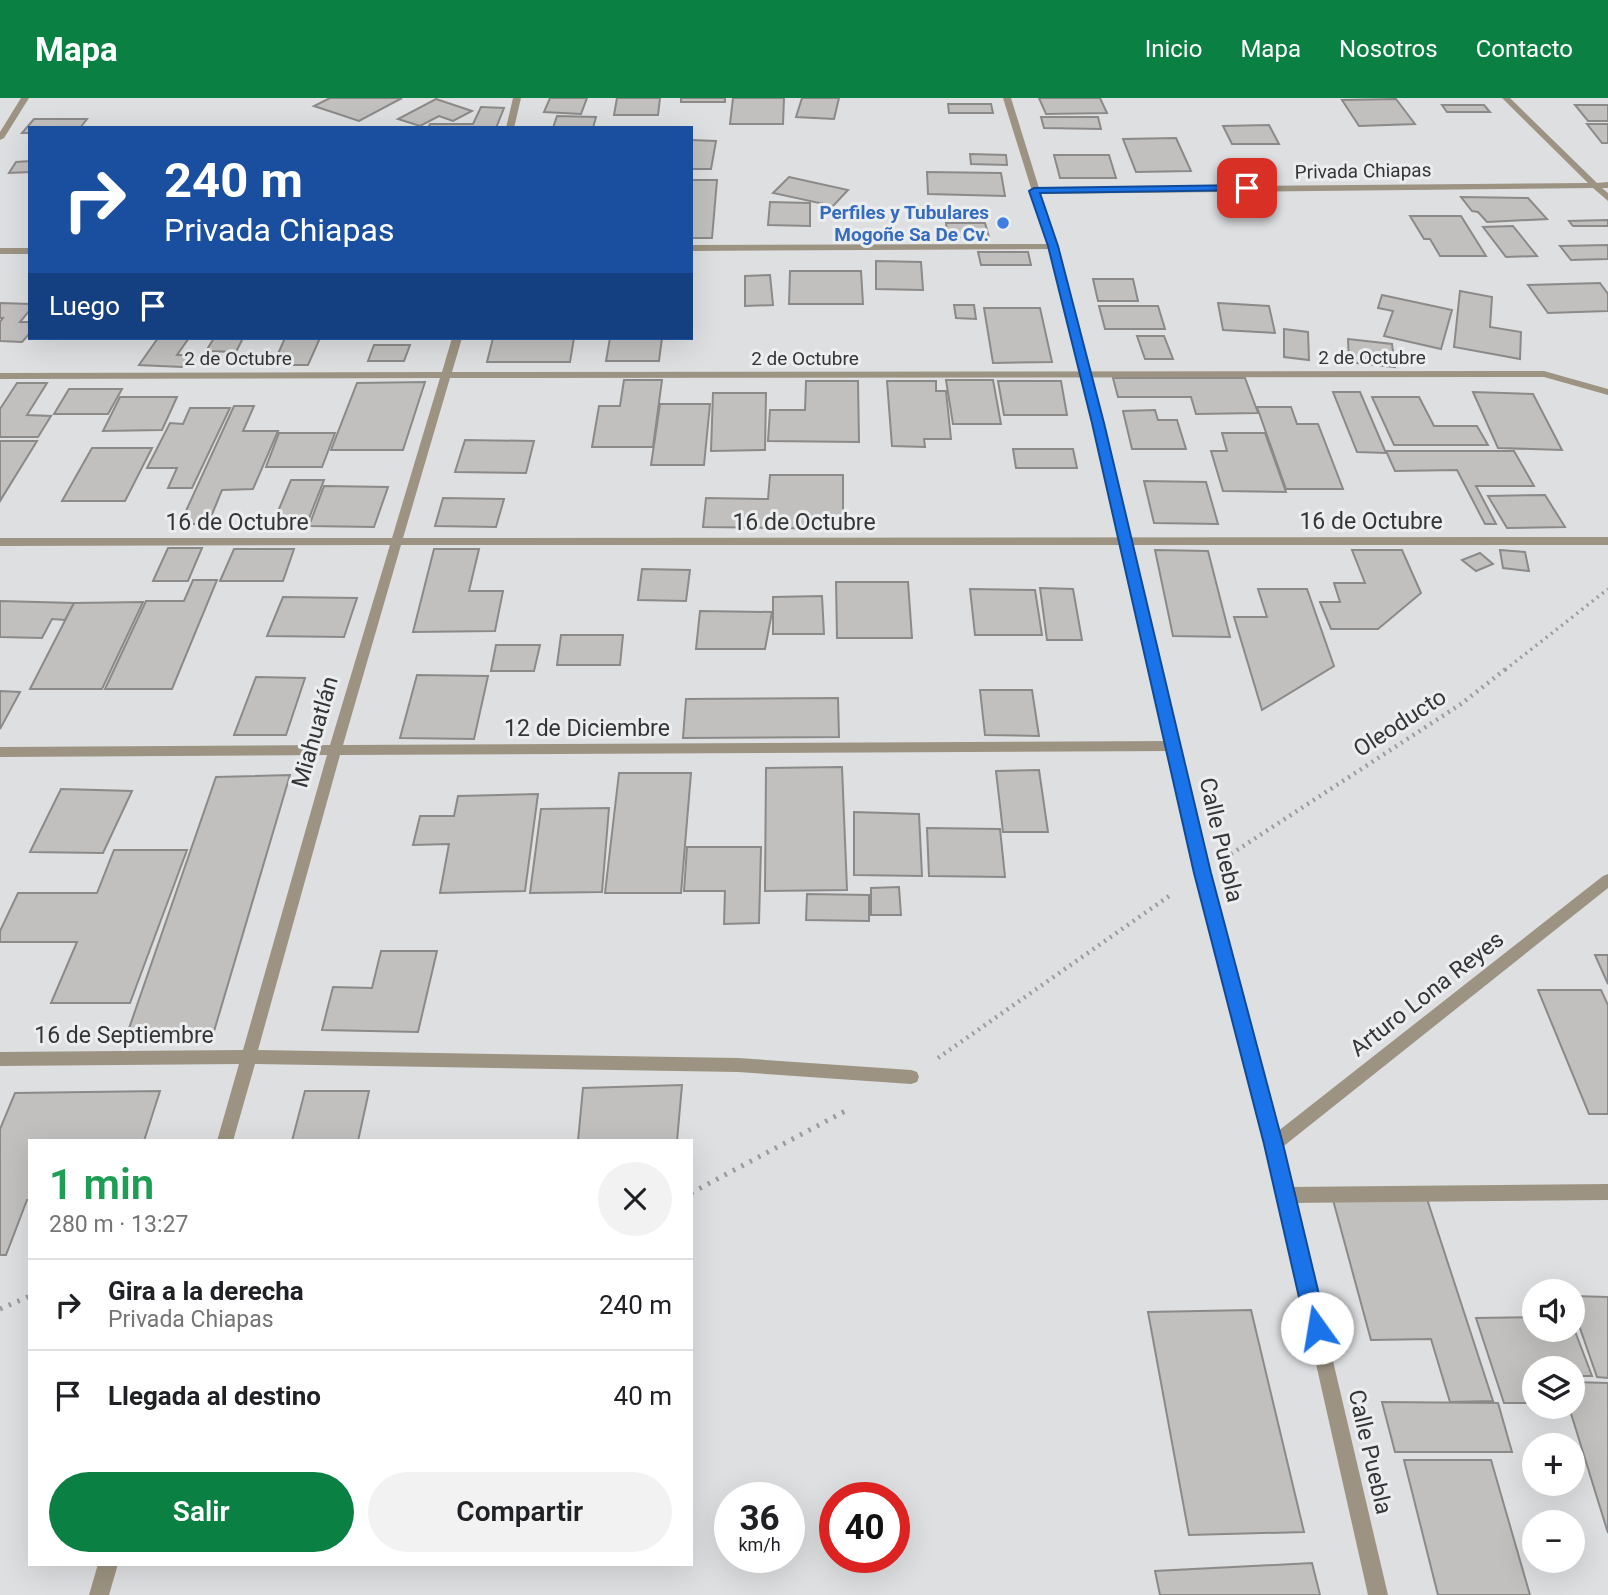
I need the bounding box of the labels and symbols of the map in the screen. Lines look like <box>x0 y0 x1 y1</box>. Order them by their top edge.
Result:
pin <box>1217 158 1277 218</box>
street label: Privada Chiapas <box>1294 158 1432 184</box>
place label: Perfiles y Tubulares Mogoñe Sa De Cv. <box>819 201 989 246</box>
marker: Perfiles y Tubulares Mogoñe Sa De Cv. <box>995 215 1011 231</box>
street label: 2 de Octubre <box>1318 346 1426 369</box>
street label: 2 de Octubre <box>184 347 292 370</box>
street label: 2 de Octubre <box>751 347 859 370</box>
street label: 16 de Octubre <box>1299 508 1443 535</box>
street label: 16 de Octubre <box>165 509 309 536</box>
street label: 16 de Octubre <box>732 509 876 536</box>
street label: Miahuatlán <box>286 673 344 791</box>
street label: Oleoducto <box>1349 683 1451 763</box>
street label: 12 de Diciembre <box>504 715 670 742</box>
street label: Calle Puebla <box>1194 775 1248 905</box>
street label: Arturo Lona Reyes <box>1345 926 1509 1062</box>
street label: 16 de Septiembre <box>34 1022 214 1049</box>
position arrow <box>1280 1291 1354 1365</box>
street label: Calle Puebla <box>1343 1387 1397 1517</box>
speed limit sign: 40 <box>819 1482 910 1573</box>

